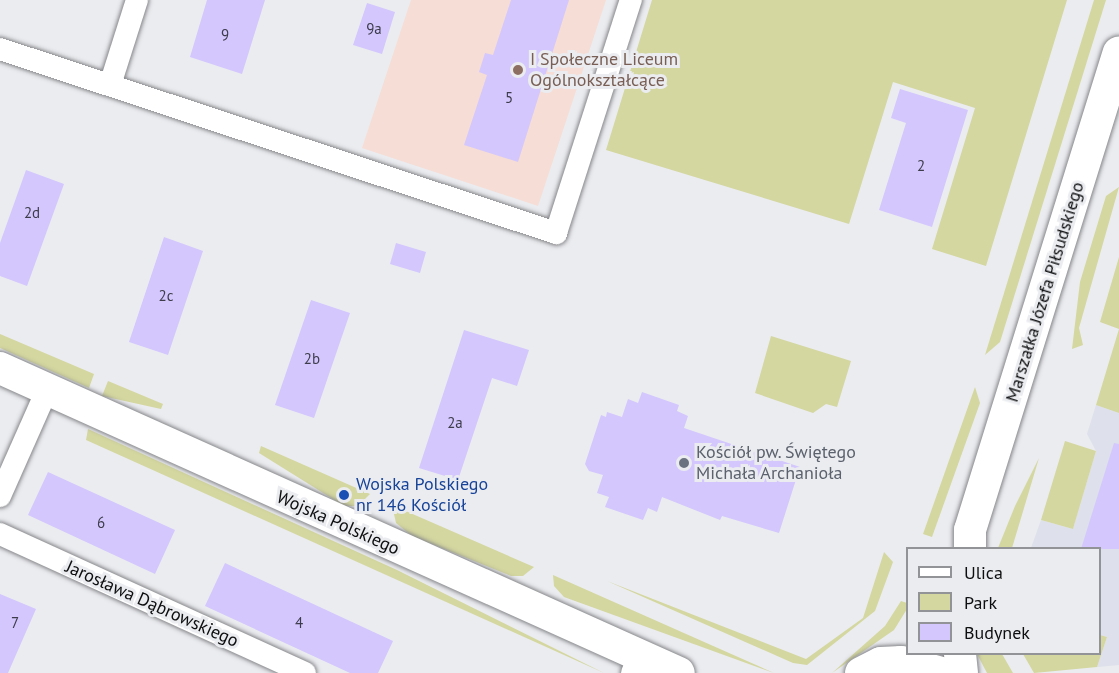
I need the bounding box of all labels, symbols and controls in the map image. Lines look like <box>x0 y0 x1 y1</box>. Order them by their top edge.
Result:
house number: 9a <box>366 20 382 38</box>
house number: 9 <box>221 26 229 44</box>
place label: I Społeczne Liceum Ogólnokształcące <box>530 49 678 92</box>
marker: I Społeczne Liceum Ogólnokształcące <box>511 63 525 77</box>
house number: 5 <box>505 89 513 107</box>
house number: 2 <box>917 157 925 175</box>
street label: Marszałka Józefa Piłsudskiego <box>1001 179 1089 405</box>
house number: 2d <box>24 204 40 222</box>
house number: 2c <box>159 287 173 305</box>
house number: 2b <box>304 350 320 368</box>
house number: 2a <box>447 414 463 432</box>
place label: Kościół pw. Świętego Michała Archanioła <box>696 442 857 484</box>
marker: Kościół pw. Świętego Michała Archanioła <box>677 456 691 470</box>
place label: Wojska Polskiego nr 146 Kościół <box>356 474 488 516</box>
street label: Wojska Polskiego <box>273 486 403 560</box>
marker: Wojska Polskiego nr 146 Kościół <box>337 488 351 502</box>
house number: 6 <box>97 514 105 532</box>
legend <box>906 547 1101 655</box>
street label: Jarosława Dąbrowskiego <box>62 556 242 652</box>
text: Ulica <box>964 561 1003 584</box>
text: Park <box>964 591 997 614</box>
house number: 7 <box>11 614 19 632</box>
house number: 4 <box>295 614 303 632</box>
text: Budynek <box>964 621 1030 644</box>

